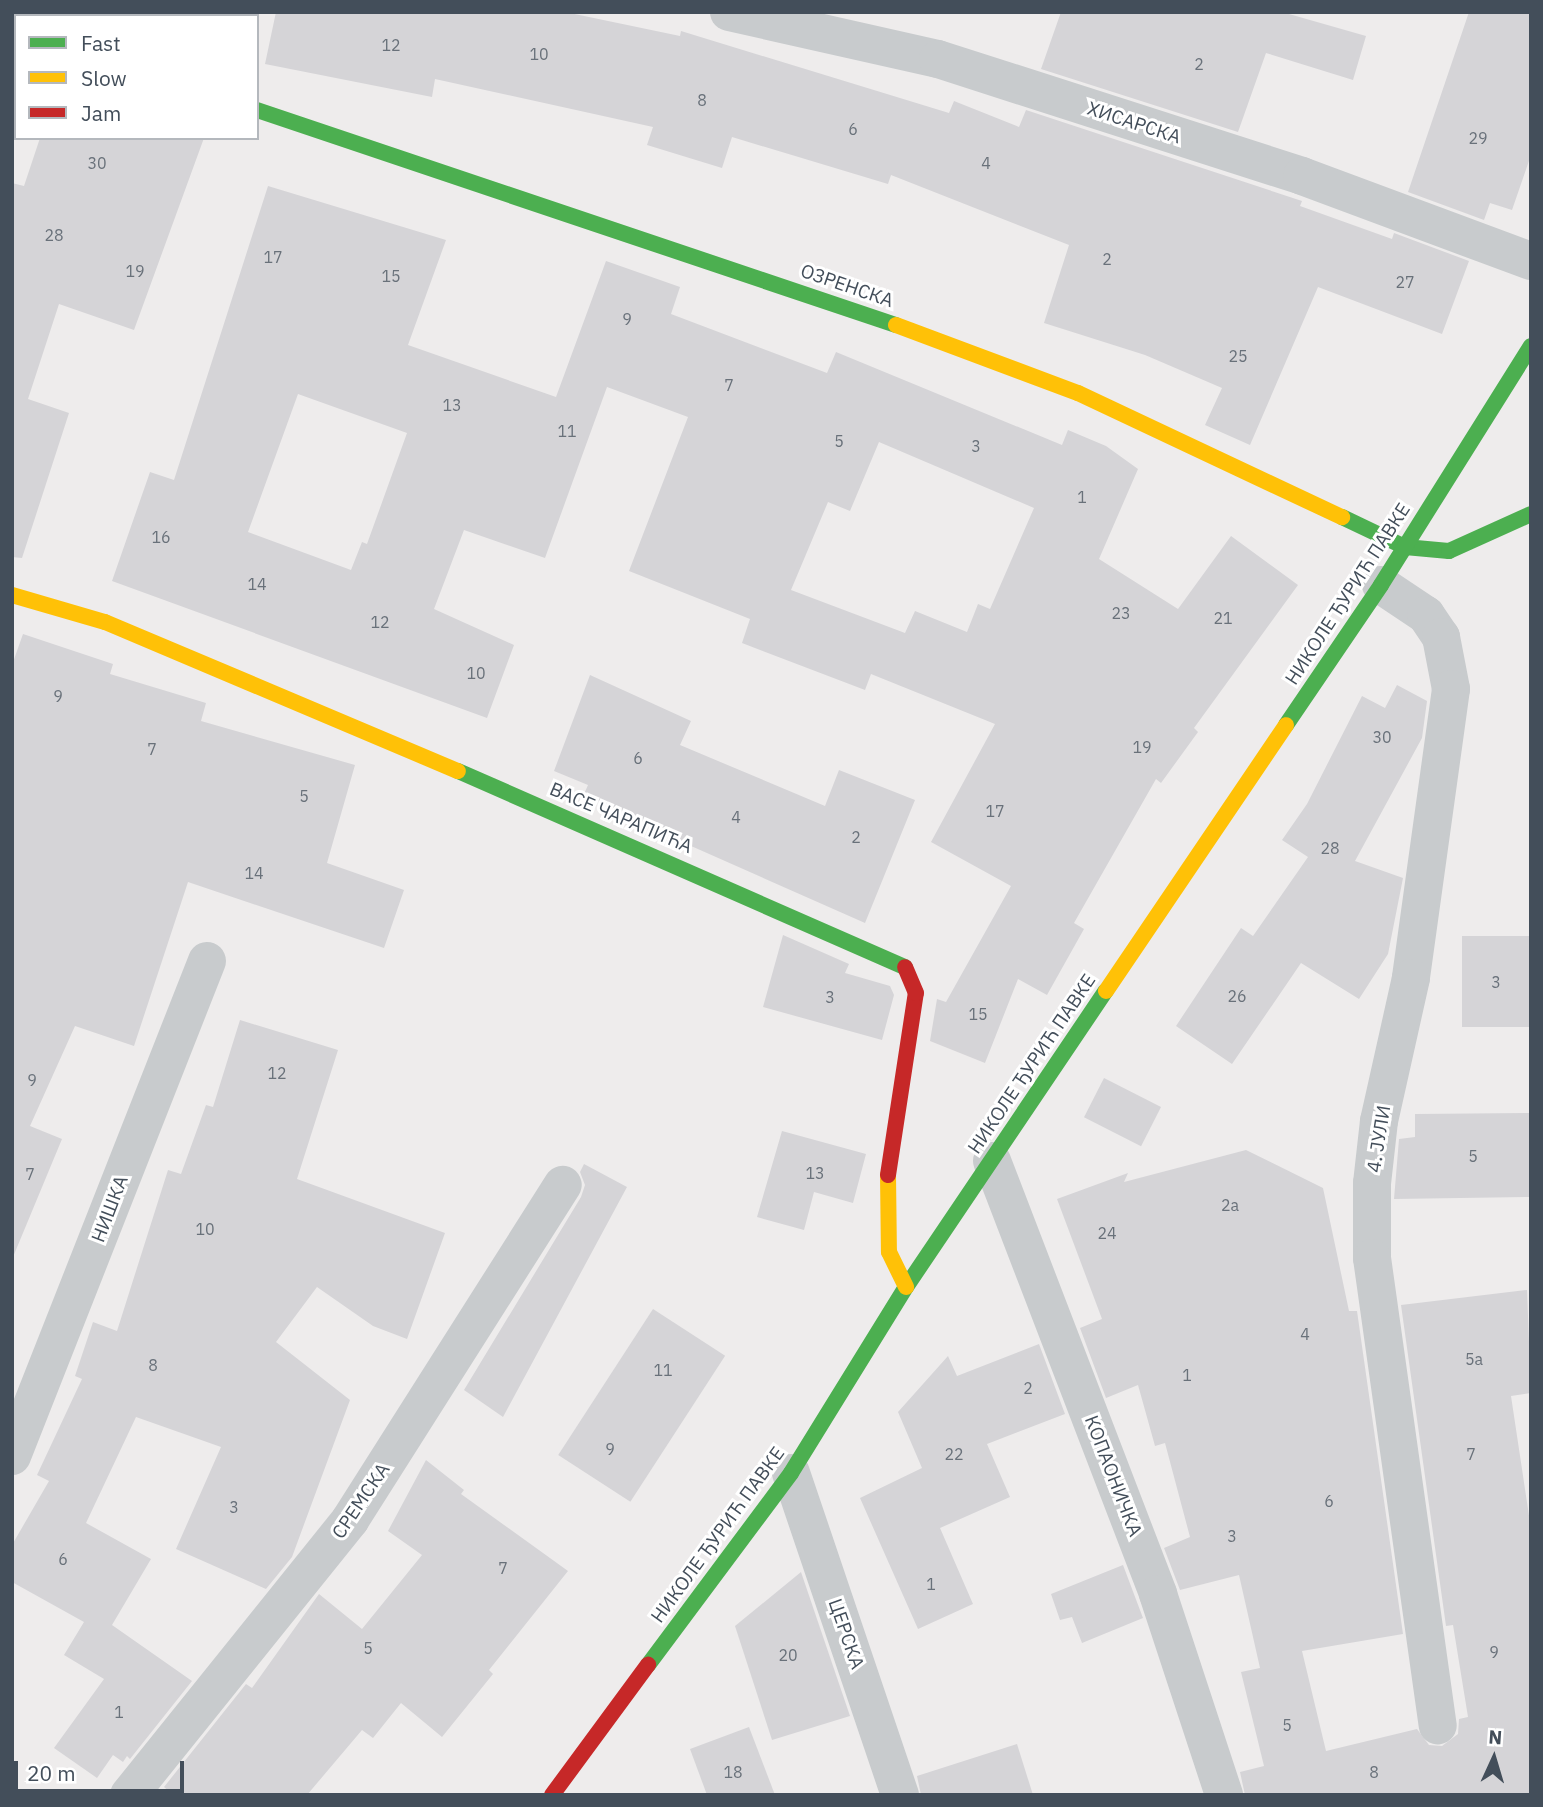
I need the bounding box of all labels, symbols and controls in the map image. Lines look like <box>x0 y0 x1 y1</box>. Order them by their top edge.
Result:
legend <box>14 14 259 140</box>
text: Fast <box>81 29 121 57</box>
house number: 12 <box>381 35 401 55</box>
house number: 10 <box>529 44 549 64</box>
house number: 2 <box>1194 54 1204 74</box>
text: Slow <box>81 64 127 92</box>
house number: 8 <box>697 90 707 110</box>
street label: ХИСАРСКА <box>1084 97 1184 149</box>
text: Jam <box>81 99 121 127</box>
house number: 6 <box>848 119 858 139</box>
house number: 29 <box>1468 128 1488 148</box>
house number: 30 <box>87 153 107 173</box>
house number: 4 <box>981 153 991 173</box>
house number: 28 <box>44 225 64 245</box>
house number: 17 <box>263 247 283 267</box>
house number: 2 <box>1102 249 1112 269</box>
street label: ОЗРЕНСКА <box>797 259 897 313</box>
house number: 19 <box>125 261 145 281</box>
house number: 15 <box>381 266 401 286</box>
house number: 27 <box>1395 272 1415 292</box>
house number: 9 <box>622 309 632 329</box>
house number: 25 <box>1228 346 1248 366</box>
house number: 7 <box>724 375 734 395</box>
house number: 13 <box>442 395 462 415</box>
house number: 11 <box>557 421 577 441</box>
house number: 5 <box>834 431 844 451</box>
house number: 3 <box>971 436 981 456</box>
house number: 1 <box>1077 487 1087 507</box>
street label: НИКОЛЕ ЂУРИЋ ПАВКЕ <box>1281 499 1415 689</box>
house number: 16 <box>151 527 171 547</box>
house number: 14 <box>247 574 267 594</box>
house number: 23 <box>1111 603 1131 623</box>
house number: 21 <box>1213 608 1233 628</box>
house number: 12 <box>370 612 390 632</box>
house number: 10 <box>466 663 486 683</box>
house number: 9 <box>53 686 63 706</box>
house number: 30 <box>1372 727 1392 747</box>
house number: 19 <box>1132 737 1152 757</box>
house number: 7 <box>147 739 157 759</box>
house number: 6 <box>633 748 643 768</box>
street label: ВАСЕ ЧАРАПИЋА <box>546 778 696 858</box>
house number: 5 <box>299 786 309 806</box>
house number: 17 <box>985 801 1005 821</box>
house number: 4 <box>731 807 741 827</box>
house number: 2 <box>851 827 861 847</box>
house number: 28 <box>1320 838 1340 858</box>
house number: 14 <box>244 863 264 883</box>
street label: НИКОЛЕ ЂУРИЋ ПАВКЕ <box>963 970 1101 1158</box>
house number: 3 <box>1491 972 1501 992</box>
house number: 26 <box>1227 986 1247 1006</box>
house number: 3 <box>825 987 835 1007</box>
house number: 15 <box>968 1004 988 1024</box>
house number: 12 <box>267 1063 287 1083</box>
house number: 9 <box>27 1070 37 1090</box>
street label: 4. ЈУЛИ <box>1362 1104 1396 1174</box>
house number: 5 <box>1468 1146 1478 1166</box>
house number: 13 <box>805 1163 825 1183</box>
house number: 7 <box>25 1164 35 1184</box>
street label: НИШКА <box>87 1172 133 1246</box>
house number: 2a <box>1221 1195 1239 1215</box>
house number: 10 <box>195 1219 215 1239</box>
house number: 24 <box>1097 1223 1117 1243</box>
house number: 4 <box>1300 1324 1310 1344</box>
house number: 5a <box>1465 1349 1483 1369</box>
house number: 8 <box>148 1355 158 1375</box>
house number: 11 <box>653 1360 673 1380</box>
house number: 1 <box>1182 1365 1192 1385</box>
house number: 2 <box>1023 1378 1033 1398</box>
street label: КОПАОНИЧКА <box>1079 1412 1147 1540</box>
house number: 9 <box>605 1439 615 1459</box>
street label: НИКОЛЕ ЂУРИЋ ПАВКЕ <box>646 1443 790 1627</box>
house number: 22 <box>944 1444 964 1464</box>
house number: 7 <box>1466 1444 1476 1464</box>
street label: СРЕМСКА <box>327 1459 395 1543</box>
house number: 6 <box>1324 1491 1334 1511</box>
house number: 3 <box>229 1497 239 1517</box>
house number: 3 <box>1227 1526 1237 1546</box>
house number: 6 <box>58 1549 68 1569</box>
house number: 7 <box>498 1558 508 1578</box>
house number: 1 <box>926 1574 936 1594</box>
street label: ЦЕРСКА <box>823 1596 869 1672</box>
house number: 5 <box>363 1638 373 1658</box>
house number: 9 <box>1489 1642 1499 1662</box>
house number: 20 <box>778 1645 798 1665</box>
house number: 1 <box>114 1702 124 1722</box>
house number: 5 <box>1282 1715 1292 1735</box>
north arrow <box>1459 1723 1529 1793</box>
text: N <box>1488 1725 1503 1750</box>
scale bar <box>18 1748 187 1792</box>
text: 20 m <box>27 1759 76 1787</box>
house number: 18 <box>723 1762 743 1782</box>
house number: 8 <box>1369 1762 1379 1782</box>

